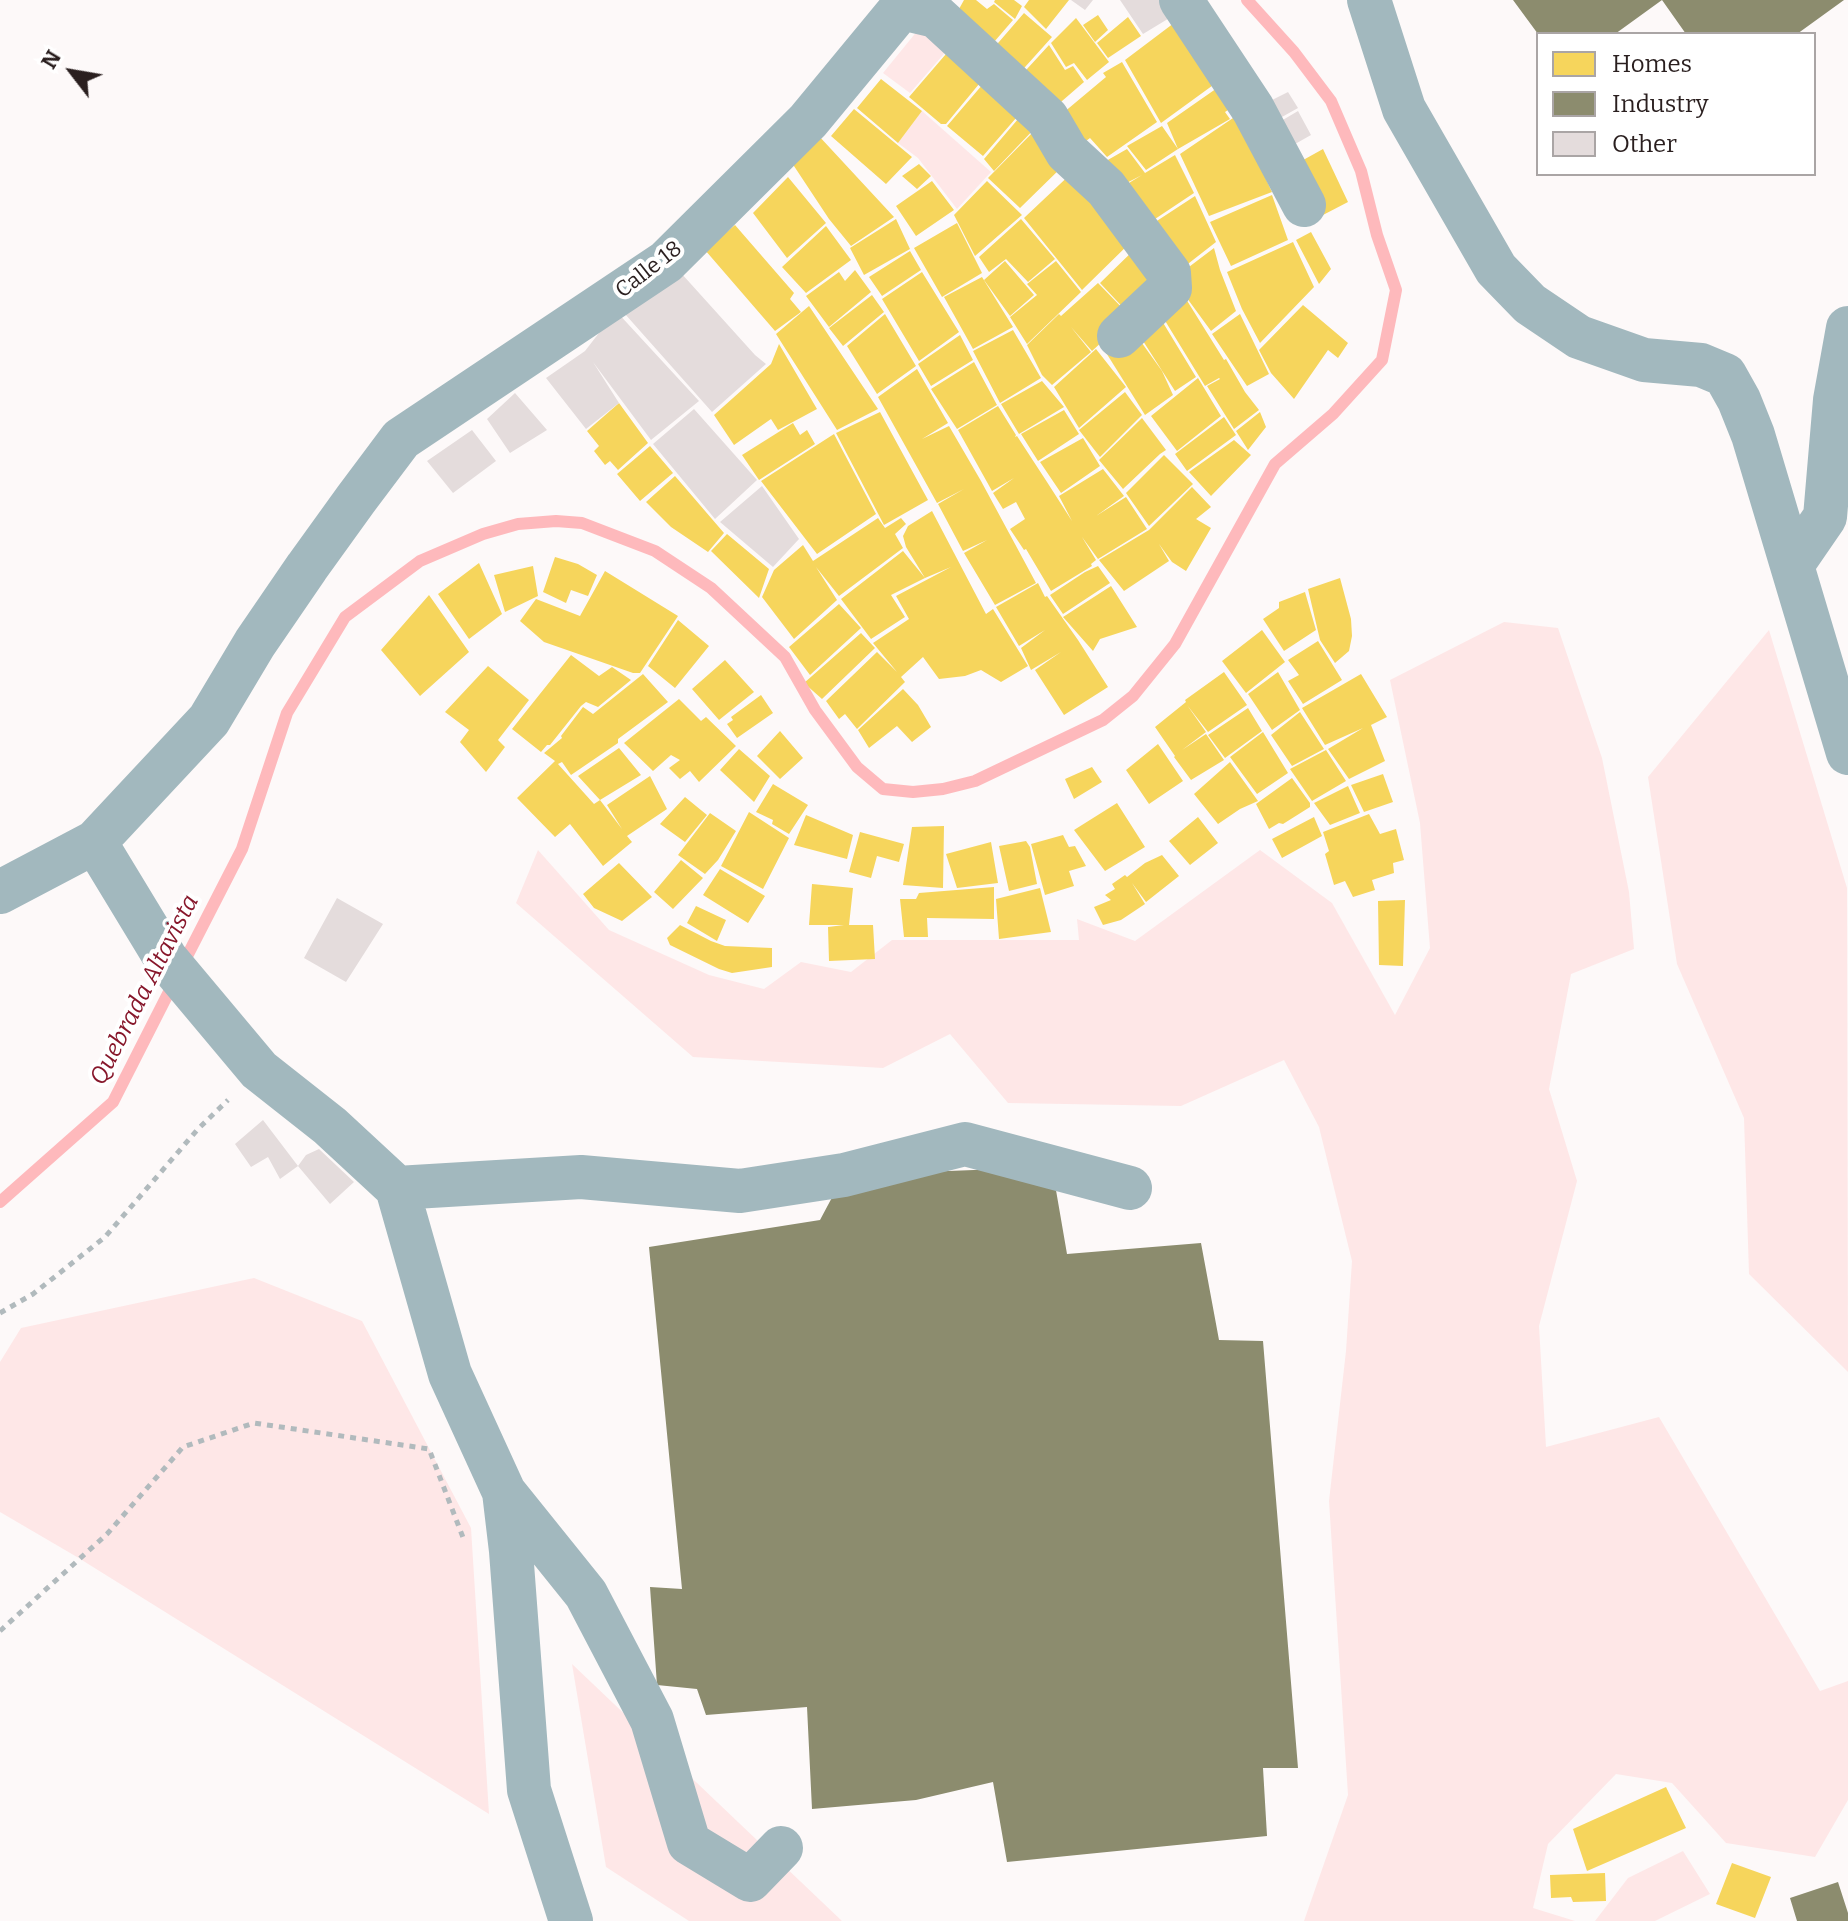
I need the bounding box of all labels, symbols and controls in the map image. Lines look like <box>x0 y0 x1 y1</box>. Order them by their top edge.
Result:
north arrow <box>32 32 112 112</box>
legend <box>1536 32 1816 176</box>
text: N <box>35 45 67 74</box>
text: Homes <box>1612 50 1692 78</box>
text: Industry <box>1612 90 1709 118</box>
text: Other <box>1612 130 1677 158</box>
street label: Calle 18 <box>611 236 687 304</box>
water label: Quebrada Altavista <box>85 890 205 1090</box>

